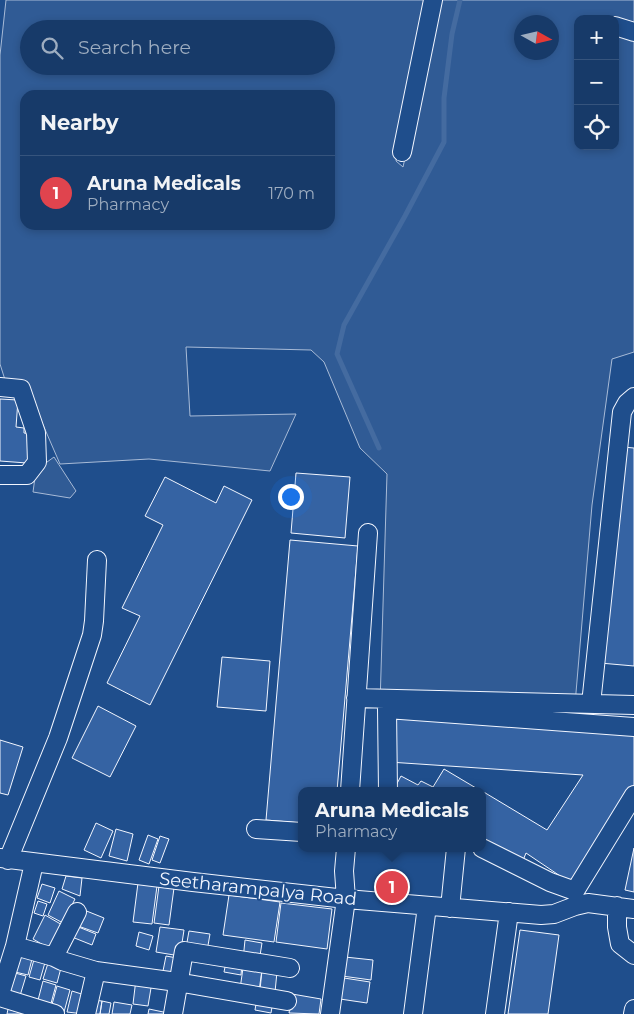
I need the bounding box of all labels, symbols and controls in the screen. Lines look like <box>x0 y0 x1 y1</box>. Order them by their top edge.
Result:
north arrow <box>514 15 559 60</box>
map controls <box>574 15 619 150</box>
button: + <box>574 15 619 60</box>
search box <box>20 20 335 75</box>
icon: search <box>38 34 66 62</box>
text: Search here <box>78 36 191 59</box>
button: − <box>574 60 619 105</box>
button: locate <box>574 105 619 150</box>
text: Nearby <box>40 110 119 135</box>
text: Aruna Medicals <box>87 172 241 195</box>
text: 1 <box>53 184 59 203</box>
text: 170 m <box>268 184 315 203</box>
text: Pharmacy <box>87 195 169 214</box>
your location <box>278 484 304 510</box>
popup <box>298 787 486 852</box>
text: Aruna Medicals <box>315 799 469 822</box>
text: Pharmacy <box>315 822 397 841</box>
street label: Seetharampalya Road <box>158 868 358 910</box>
pin: 1 <box>376 868 408 906</box>

